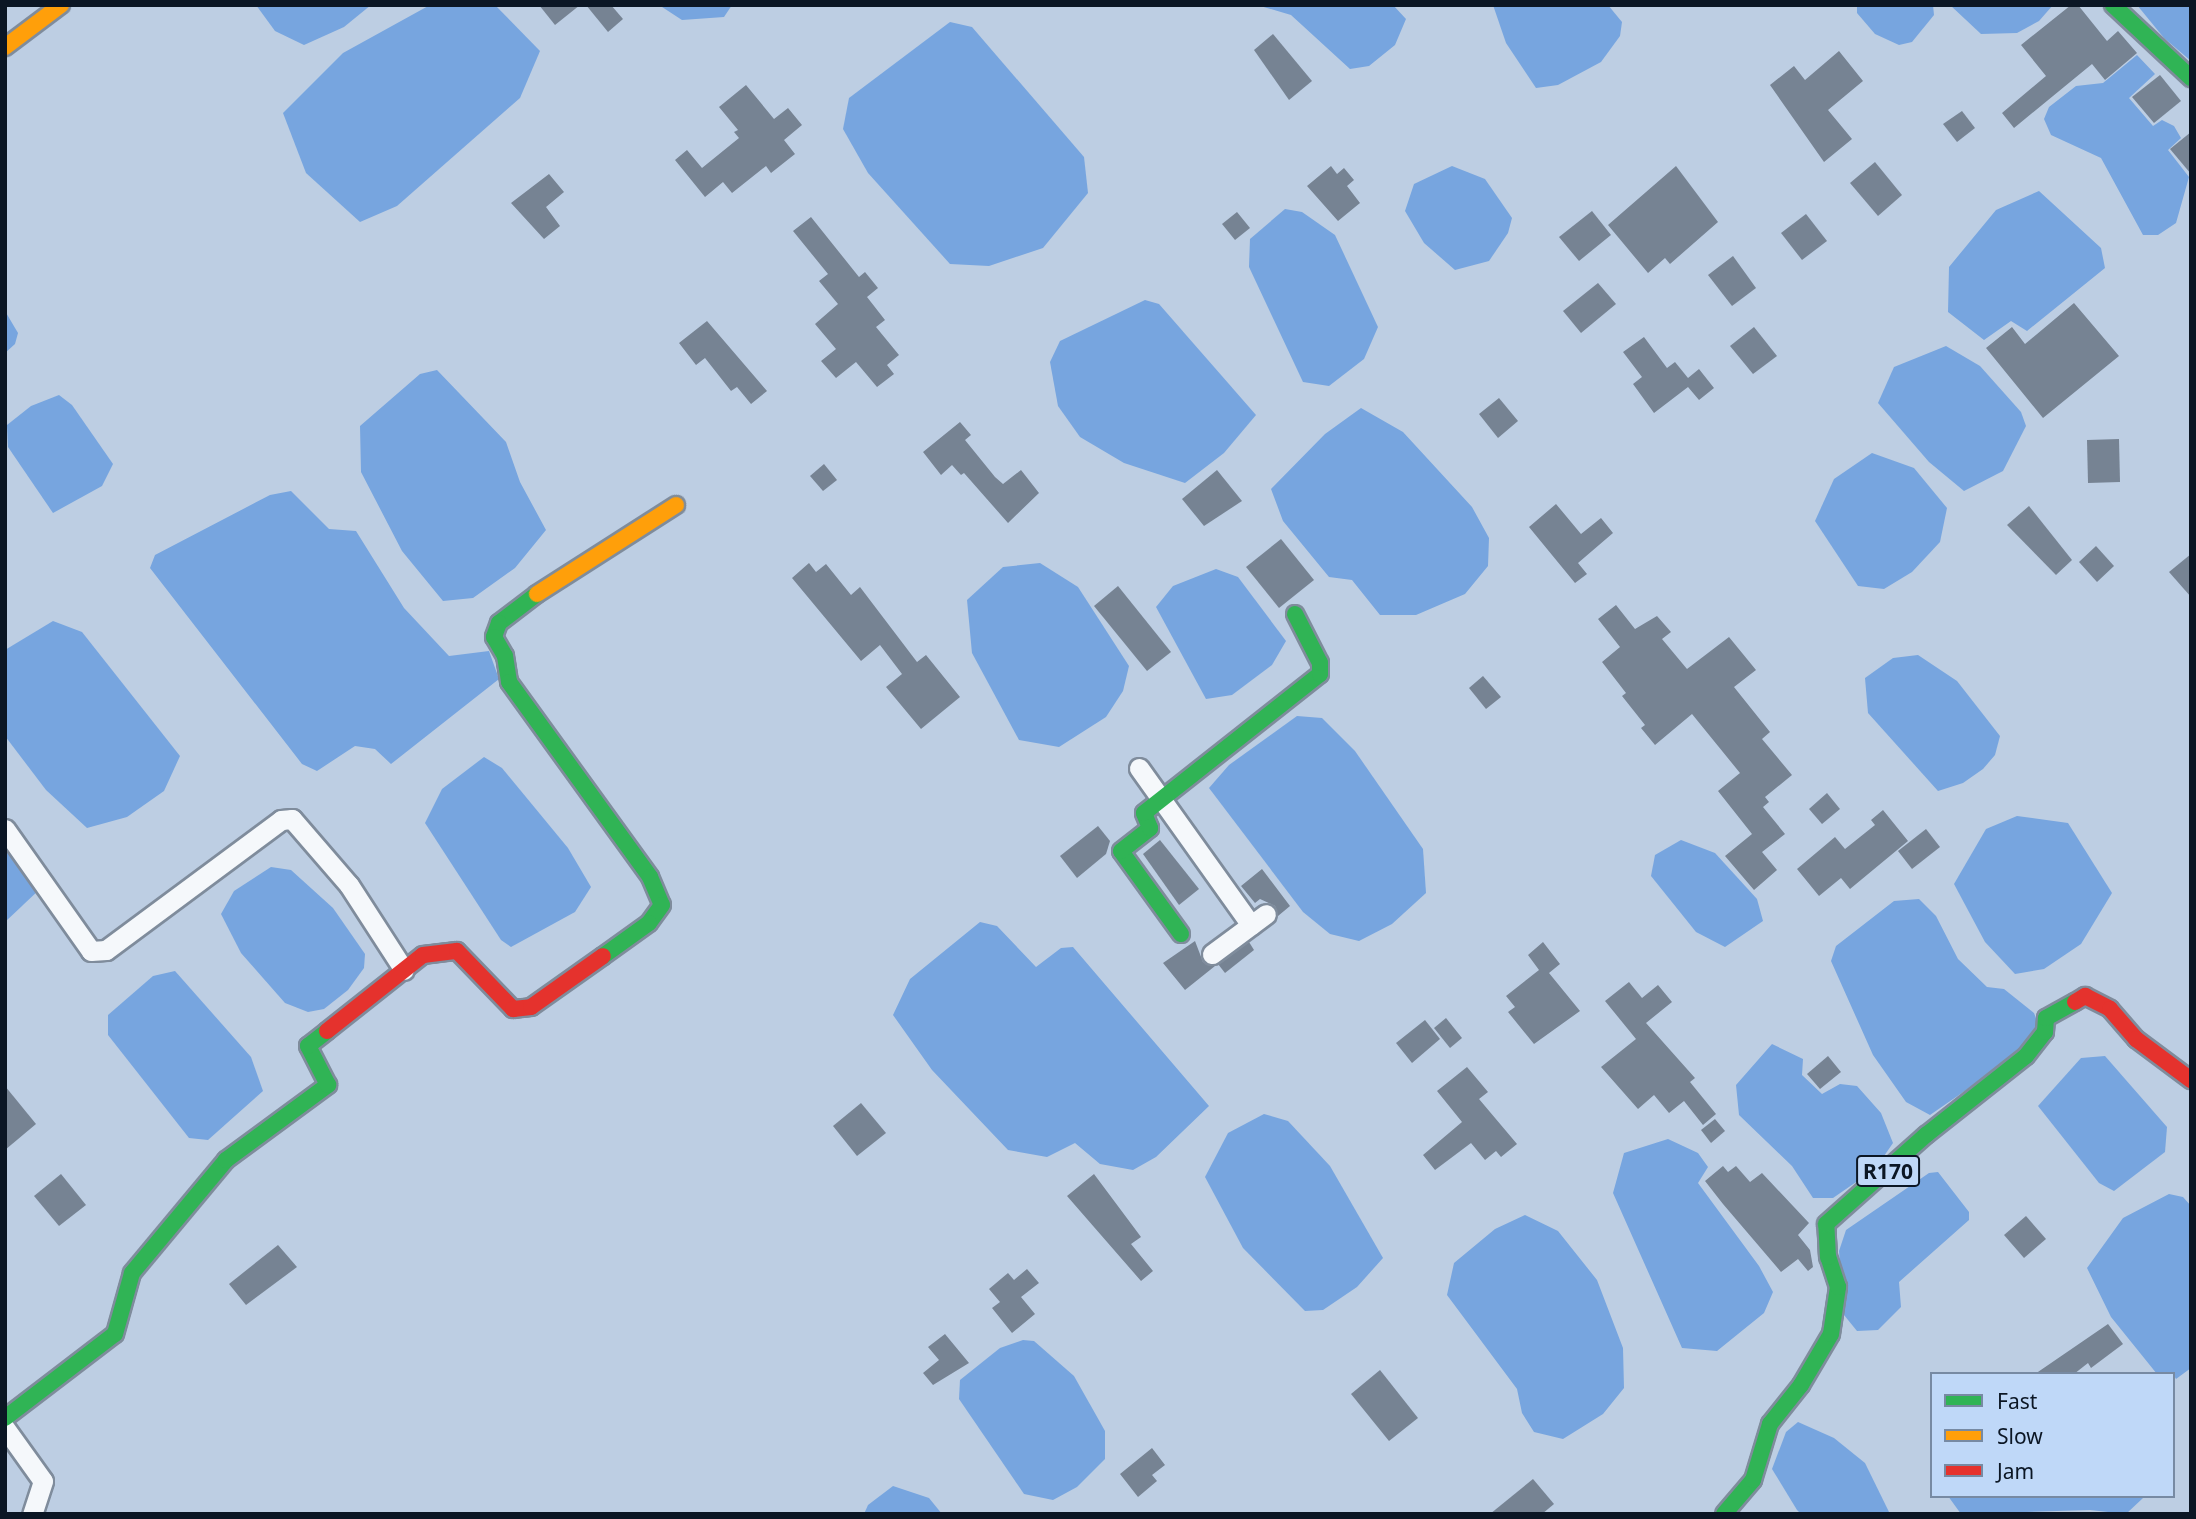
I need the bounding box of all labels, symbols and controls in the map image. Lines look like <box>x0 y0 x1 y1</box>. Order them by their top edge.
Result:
road number: R170 <box>1855 1154 1921 1188</box>
legend <box>1930 1372 2175 1498</box>
text: Fast <box>1997 1387 2037 1415</box>
text: Slow <box>1997 1422 2043 1450</box>
text: Jam <box>1997 1457 2034 1485</box>

